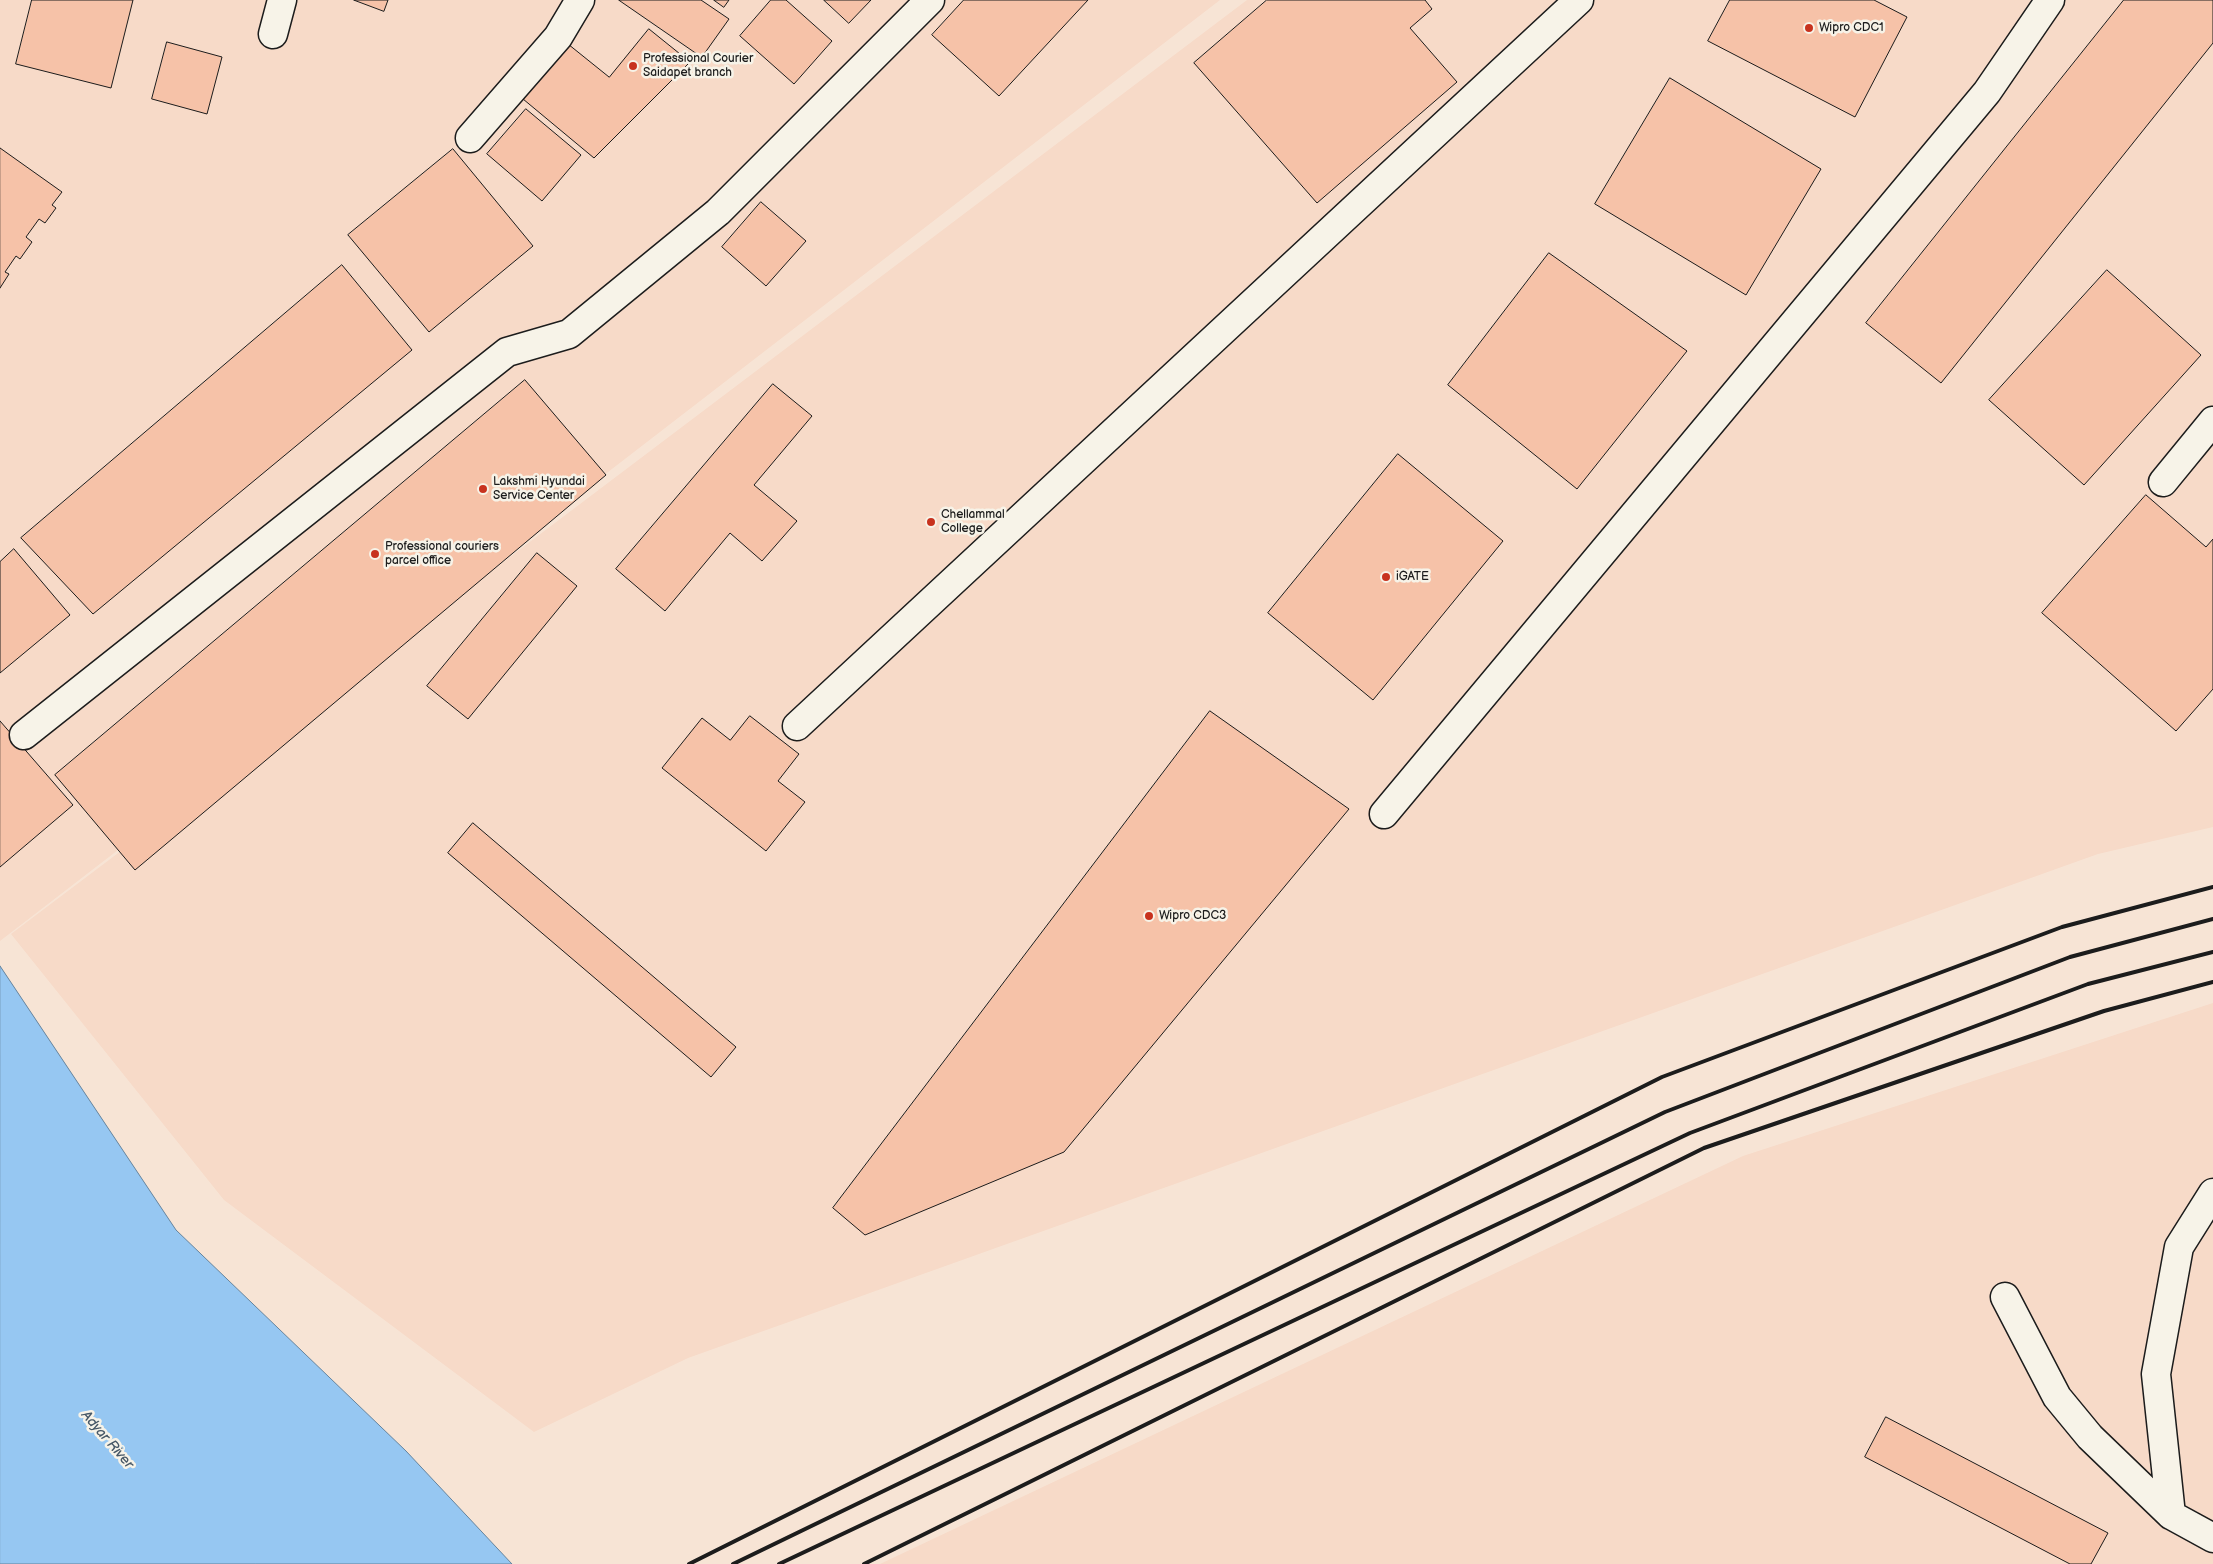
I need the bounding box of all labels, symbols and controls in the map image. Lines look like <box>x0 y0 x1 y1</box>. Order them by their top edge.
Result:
place label: Wipro CDC1 <box>1819 21 1884 35</box>
marker: Wipro CDC1 <box>1803 22 1815 34</box>
place label: Professional Courier Saidapet branch <box>643 52 753 80</box>
marker: Professional Courier Saidapet branch <box>627 60 639 72</box>
place label: Lakshmi Hyundai Service Center <box>493 475 585 503</box>
marker: Lakshmi Hyundai Service Center <box>477 483 489 495</box>
place label: Chellammal College <box>941 508 1005 536</box>
marker: Chellammal College <box>925 516 937 528</box>
place label: Professional couriers parcel office <box>385 540 499 568</box>
marker: Professional couriers parcel office <box>369 548 381 560</box>
place label: iGATE <box>1396 570 1429 584</box>
marker: iGATE <box>1380 571 1392 583</box>
place label: Wipro CDC3 <box>1159 909 1226 923</box>
marker: Wipro CDC3 <box>1143 910 1155 922</box>
water label: Adyar River <box>77 1408 137 1472</box>

